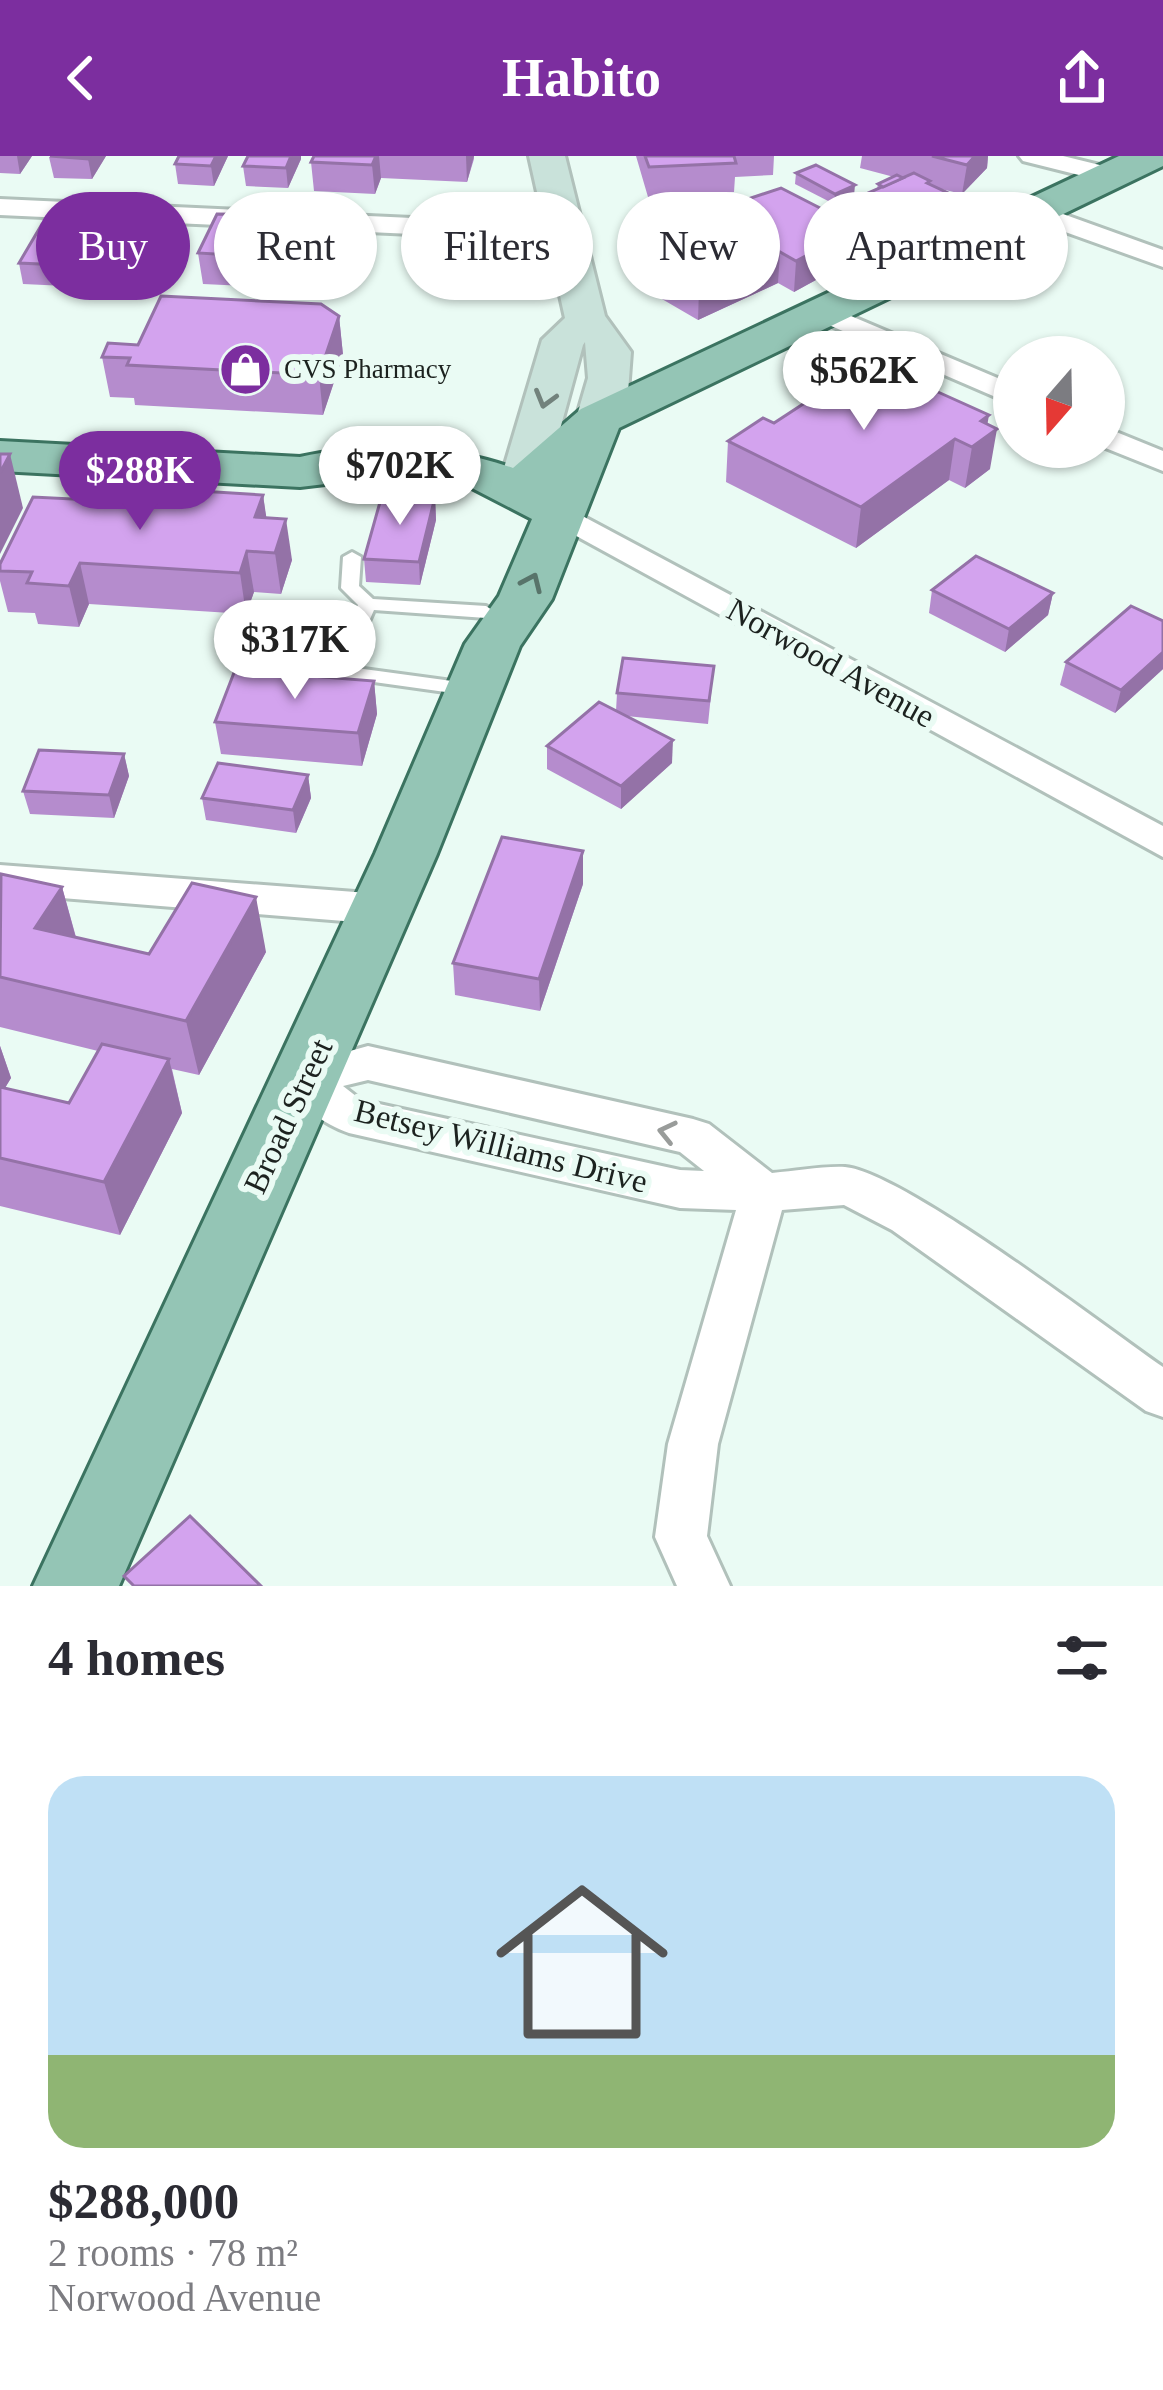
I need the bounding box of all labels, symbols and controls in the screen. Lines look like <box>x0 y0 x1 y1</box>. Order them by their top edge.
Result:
icon: back <box>48 45 114 111</box>
icon: share <box>1049 45 1115 111</box>
text: Habito <box>502 48 661 108</box>
chip: Buy <box>36 192 190 300</box>
chip: Rent <box>214 192 377 300</box>
chip: Filters <box>401 192 593 300</box>
chip: New <box>617 192 780 300</box>
chip: Apartment <box>804 192 1068 300</box>
pin: $562K <box>780 331 948 433</box>
north arrow <box>993 336 1125 468</box>
map controls <box>993 336 1125 468</box>
shop icon: CVS Pharmacy <box>217 341 273 397</box>
text: $562K <box>810 348 918 391</box>
place label: CVS Pharmacy <box>284 354 452 384</box>
one-way arrow <box>535 388 560 409</box>
pin: $702K <box>316 426 484 528</box>
pin: $288K <box>56 431 224 533</box>
text: $702K <box>346 443 454 486</box>
text: $288K <box>86 448 194 491</box>
one-way arrow <box>518 573 542 594</box>
street label: Norwood Avenue <box>721 591 941 735</box>
pin: $317K <box>211 600 379 702</box>
text: $317K <box>241 617 349 660</box>
street label: Broad Street <box>237 1033 339 1199</box>
street label: Betsey Williams Drive <box>351 1092 651 1200</box>
one-way arrow <box>657 1120 677 1145</box>
icon: filters <box>1049 1625 1115 1691</box>
text: 4 homes <box>48 1630 225 1686</box>
icon: home <box>474 1854 690 2070</box>
text: $288,000 <box>48 2173 239 2229</box>
text: 2 rooms · 78 m² <box>48 2231 298 2274</box>
text: Norwood Avenue <box>48 2276 321 2319</box>

